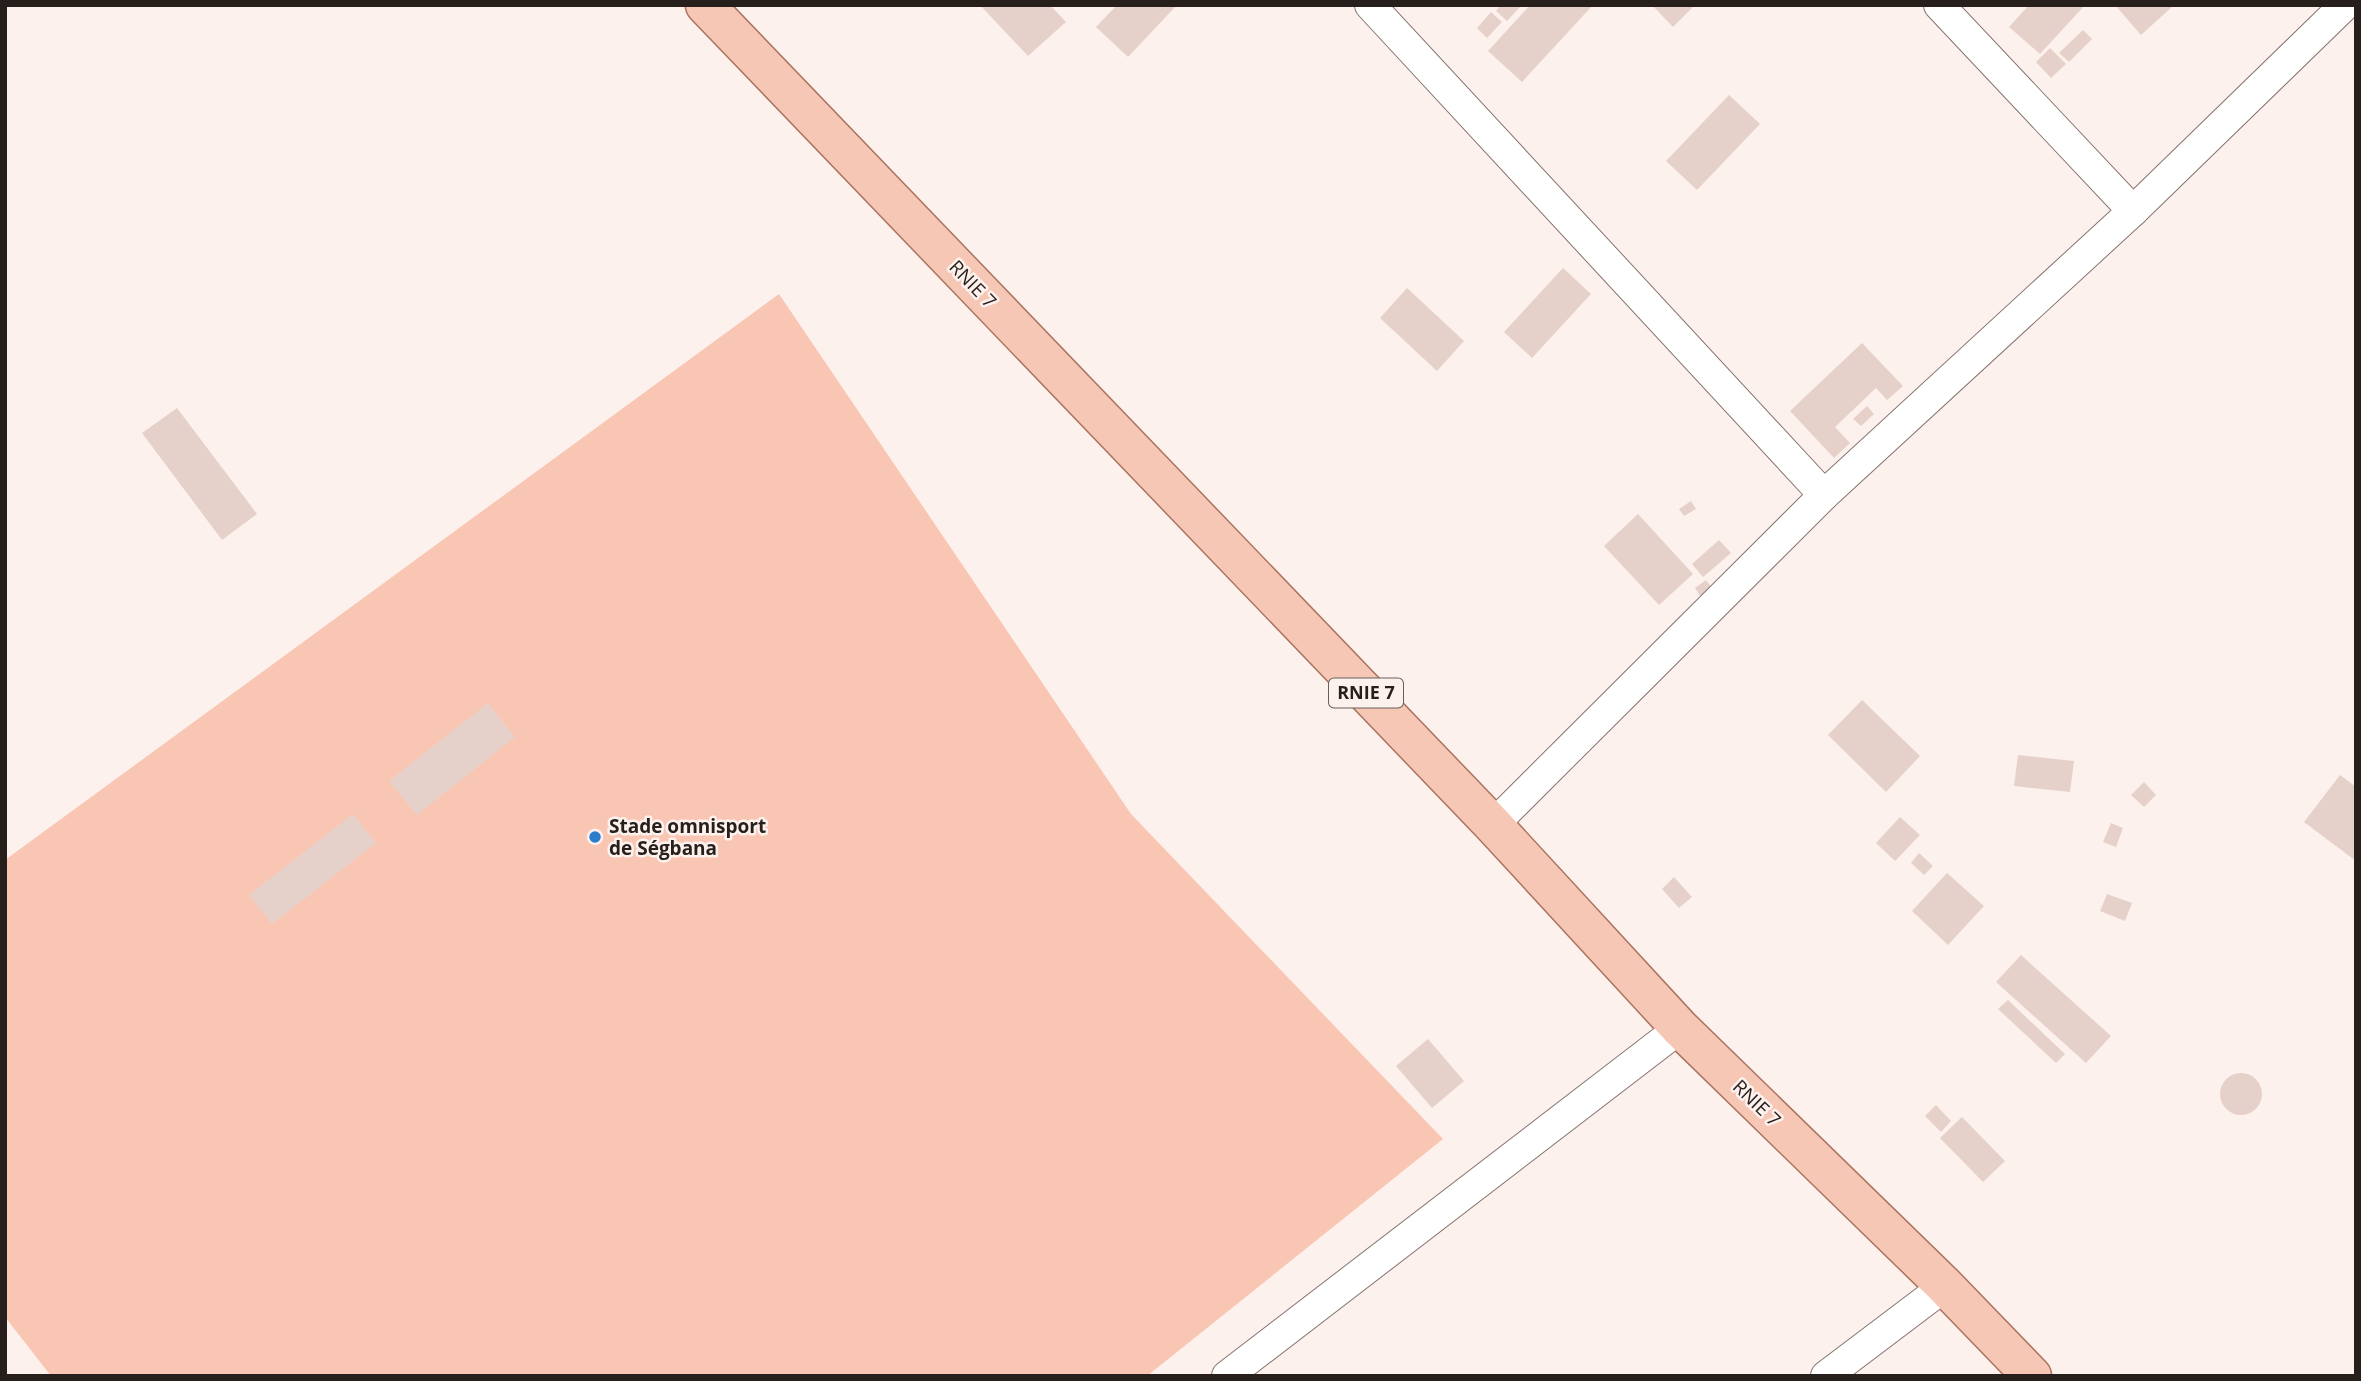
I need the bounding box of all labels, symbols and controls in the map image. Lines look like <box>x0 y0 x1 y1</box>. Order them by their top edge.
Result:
street label: RNIE 7 <box>944 254 1002 314</box>
road number: RNIE 7 <box>1329 678 1403 708</box>
place label: Stade omnisport de Ségbana <box>609 813 766 861</box>
marker: Stade omnisport de Ségbana <box>587 829 603 845</box>
street label: RNIE 7 <box>1727 1074 1787 1132</box>

